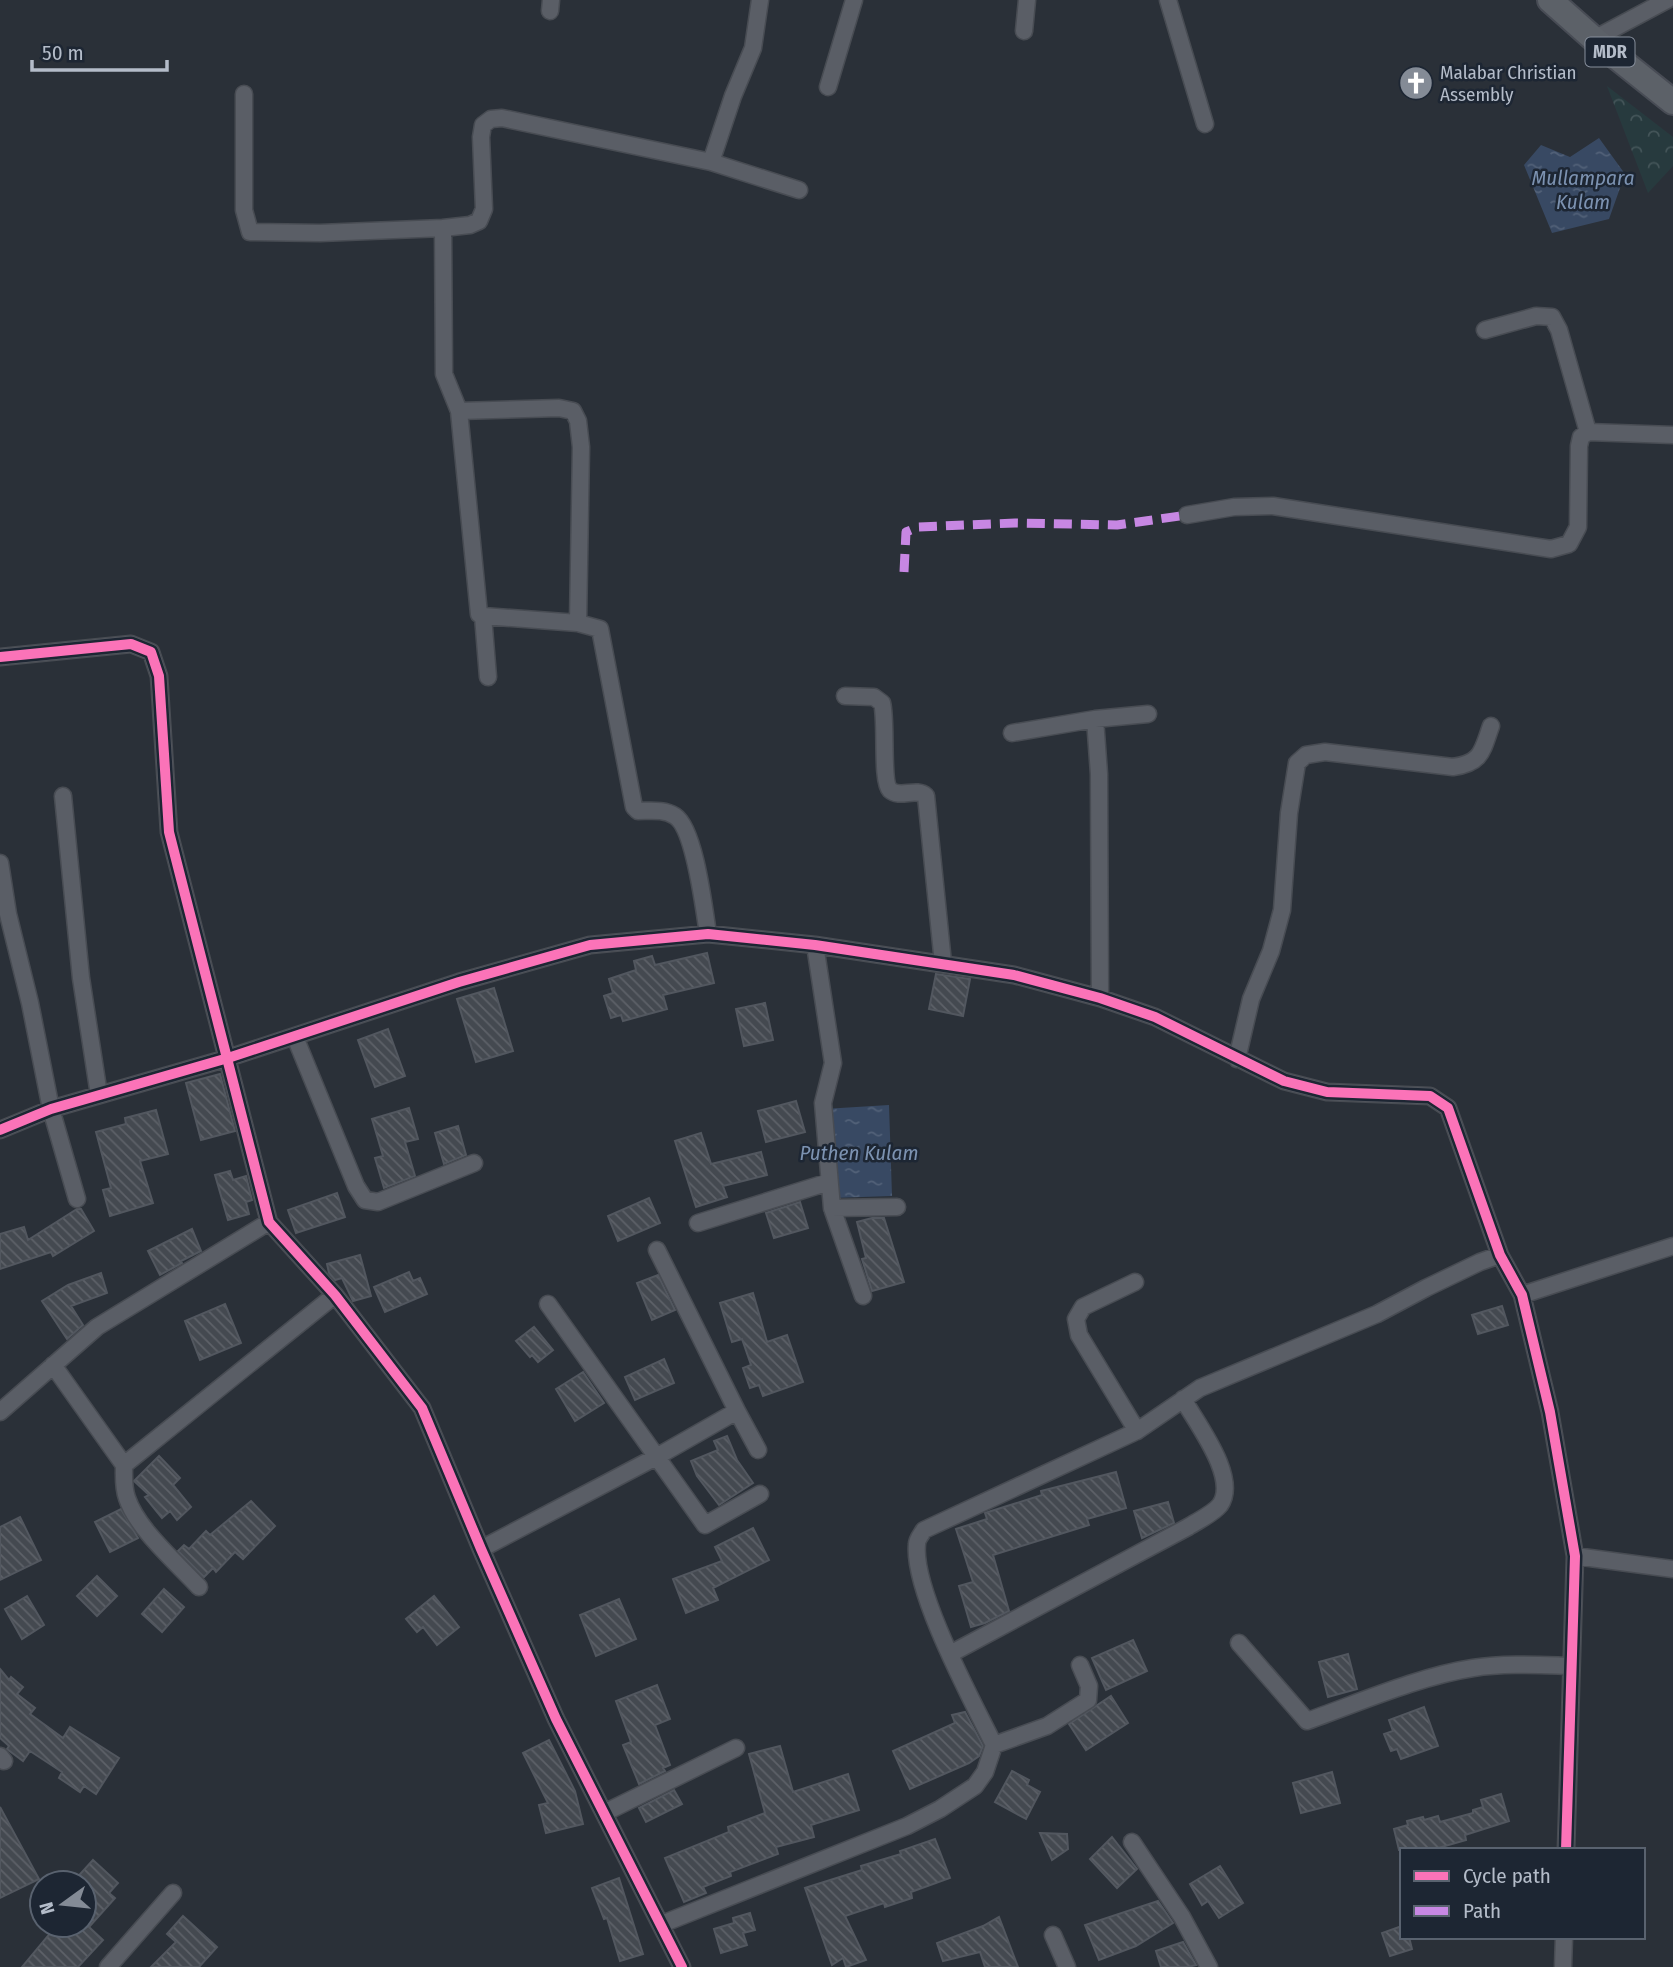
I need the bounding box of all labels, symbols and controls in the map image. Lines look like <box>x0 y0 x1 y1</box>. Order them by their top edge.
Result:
scale bar <box>32 28 166 72</box>
road number: MDR <box>1586 38 1634 66</box>
text: 50 m <box>42 40 84 66</box>
place label: Malabar Christian Assembly <box>1440 61 1577 106</box>
church icon: Malabar Christian Assembly <box>1397 64 1435 102</box>
water label: Mullampara Kulam <box>1531 165 1635 215</box>
water label: Puthen Kulam <box>800 1140 918 1166</box>
legend <box>1400 1848 1645 1939</box>
text: Cycle path <box>1463 1863 1551 1889</box>
north arrow <box>28 1869 98 1939</box>
text: Path <box>1463 1898 1501 1924</box>
text: N <box>34 1900 60 1917</box>

